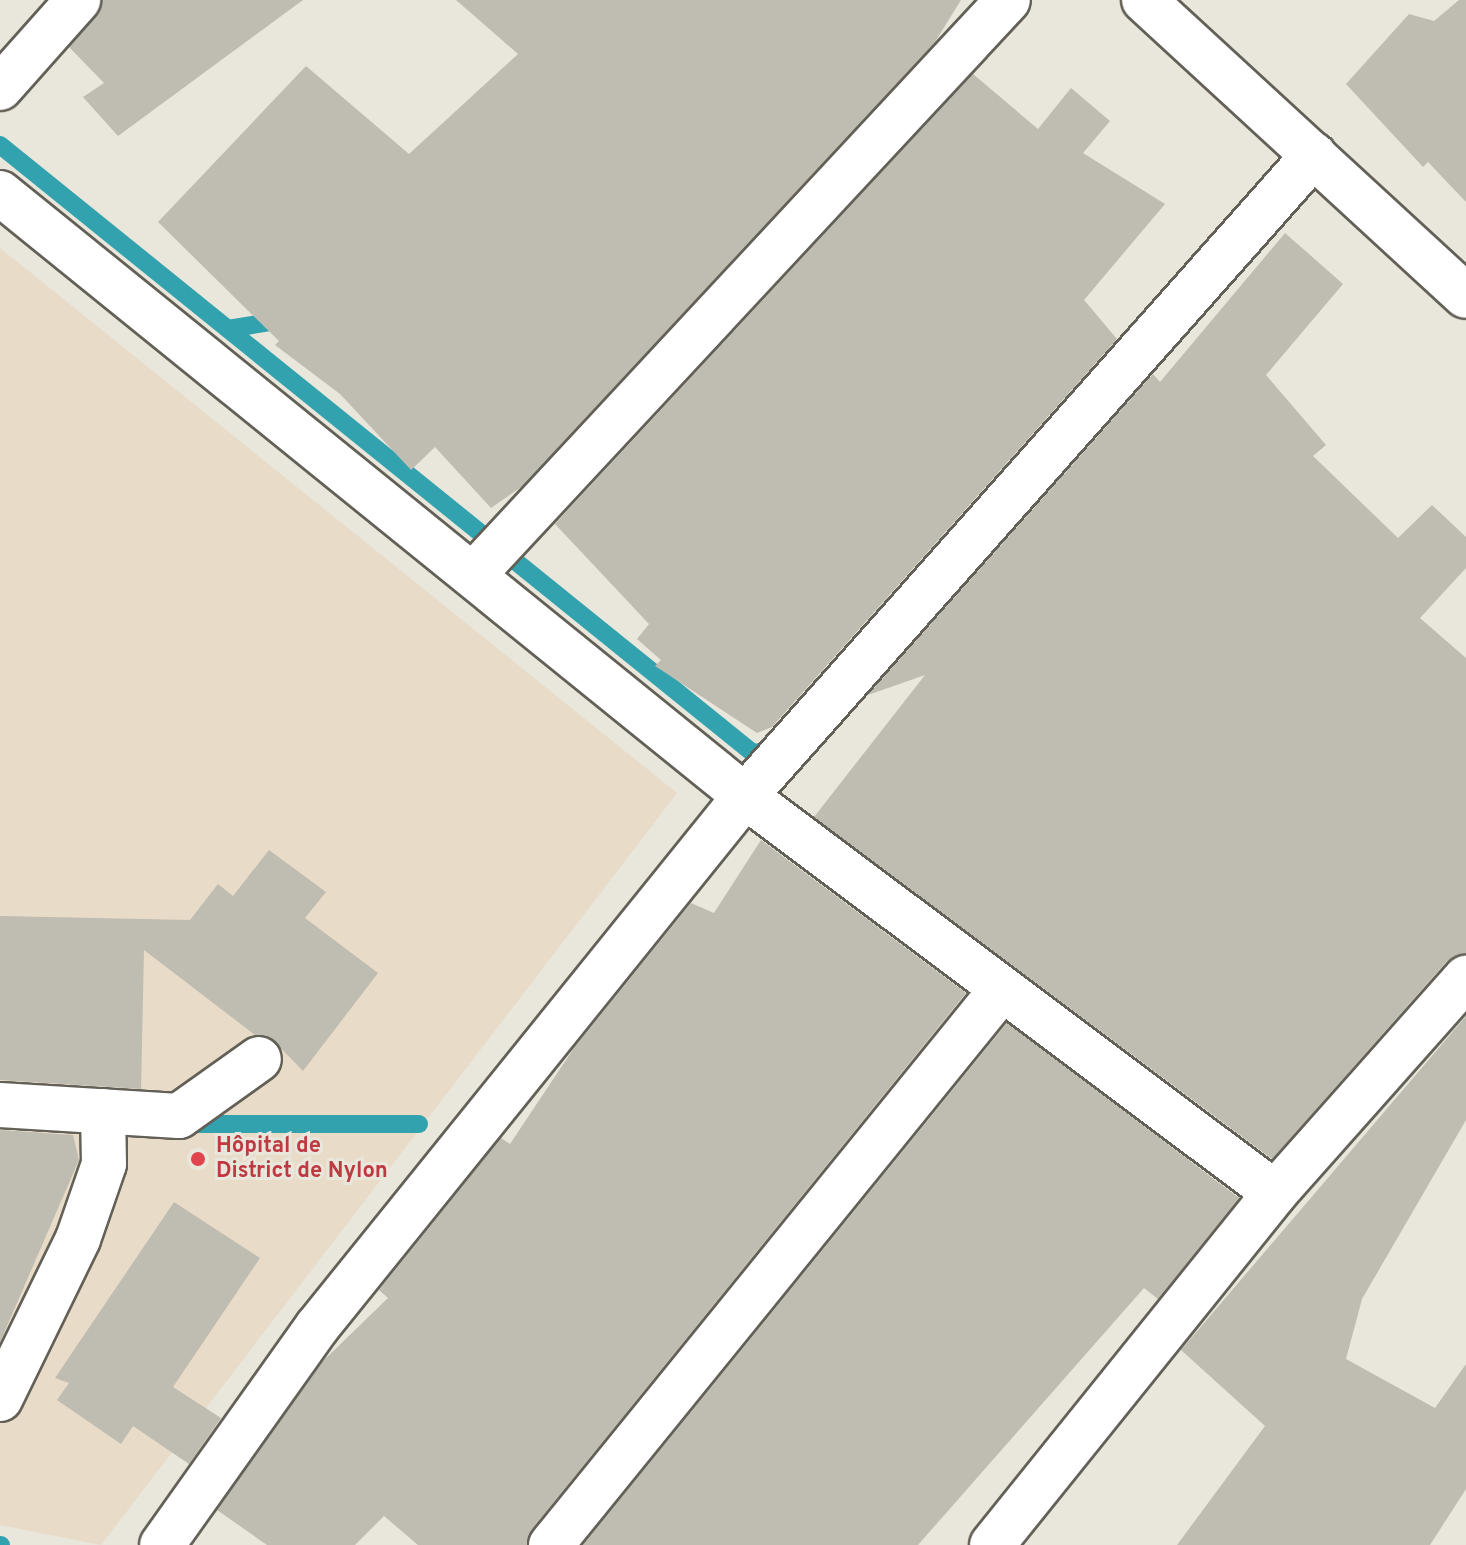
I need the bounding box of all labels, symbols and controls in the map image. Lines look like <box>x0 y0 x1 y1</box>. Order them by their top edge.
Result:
place label: Hôpital de District de Nylon <box>216 1133 388 1184</box>
marker: Hôpital de District de Nylon <box>187 1148 209 1170</box>

